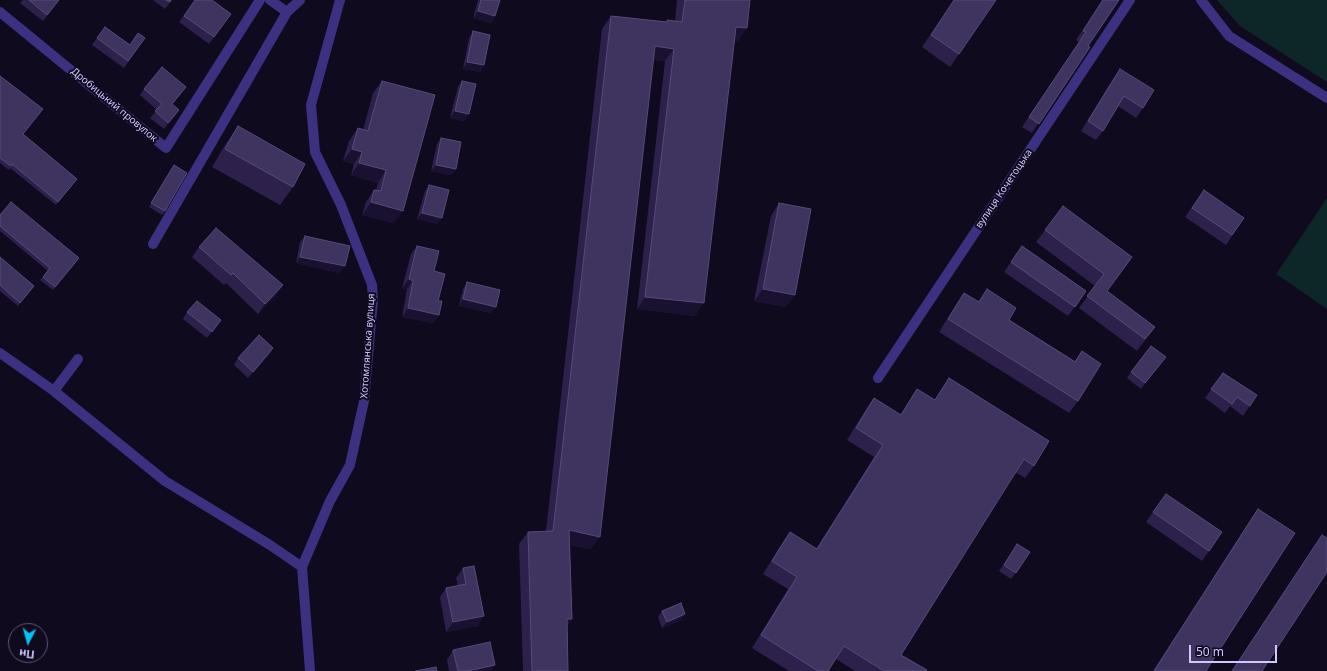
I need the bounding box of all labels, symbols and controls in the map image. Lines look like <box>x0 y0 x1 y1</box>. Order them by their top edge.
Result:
street label: Дробицький провулок <box>69 65 159 145</box>
street label: вулиця Кочетоцька <box>973 147 1035 231</box>
street label: Хотомлянська вулиця <box>358 293 378 399</box>
north arrow <box>8 623 48 663</box>
scale bar <box>1191 637 1279 663</box>
text: 50 m <box>1196 643 1224 660</box>
text: Пн <box>18 646 35 663</box>

